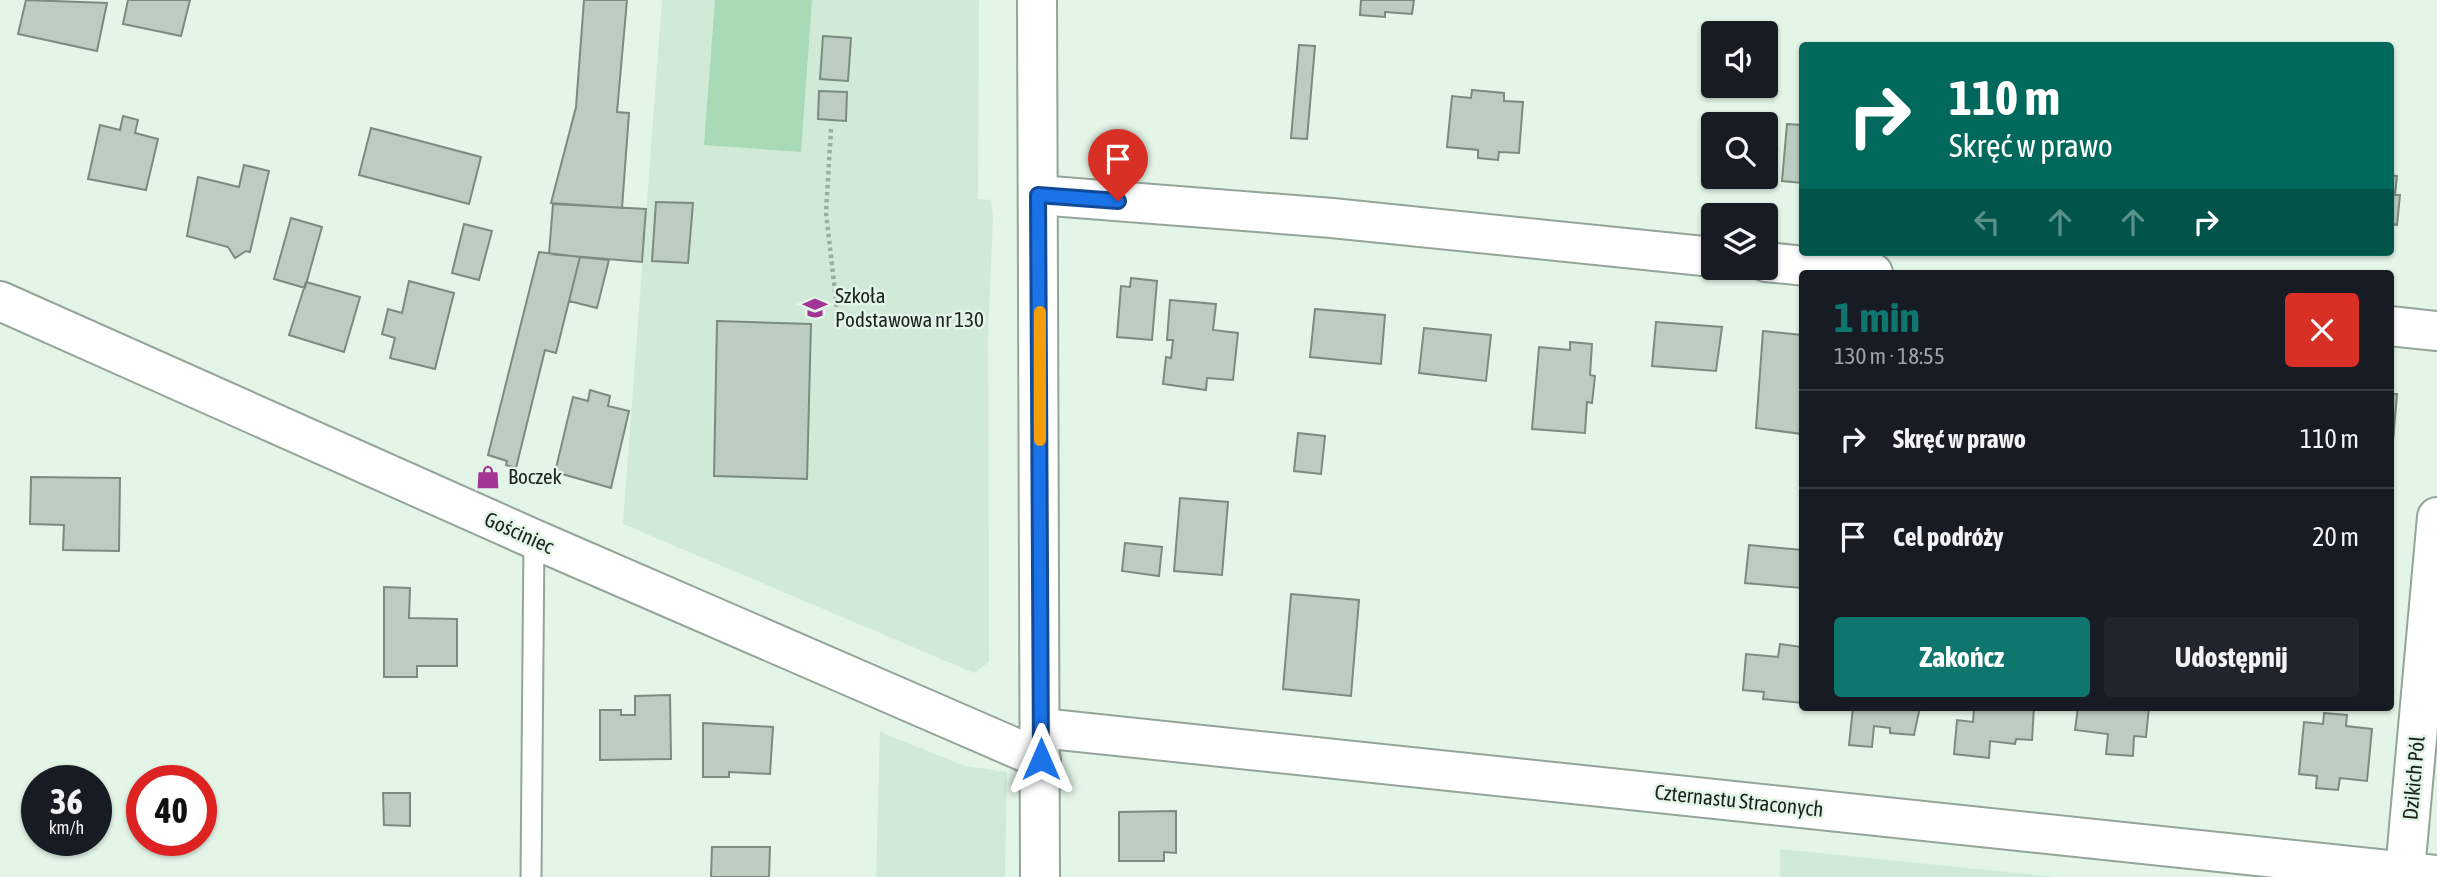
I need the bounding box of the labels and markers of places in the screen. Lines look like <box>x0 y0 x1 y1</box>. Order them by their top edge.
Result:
pin <box>1088 129 1148 201</box>
place label: Szkoła Podstawowa nr 130 <box>835 283 984 331</box>
school or university icon: Szkoła Podstawowa nr 130 <box>801 294 829 322</box>
shop icon: Boczek <box>474 463 502 491</box>
place label: Boczek <box>508 464 562 488</box>

